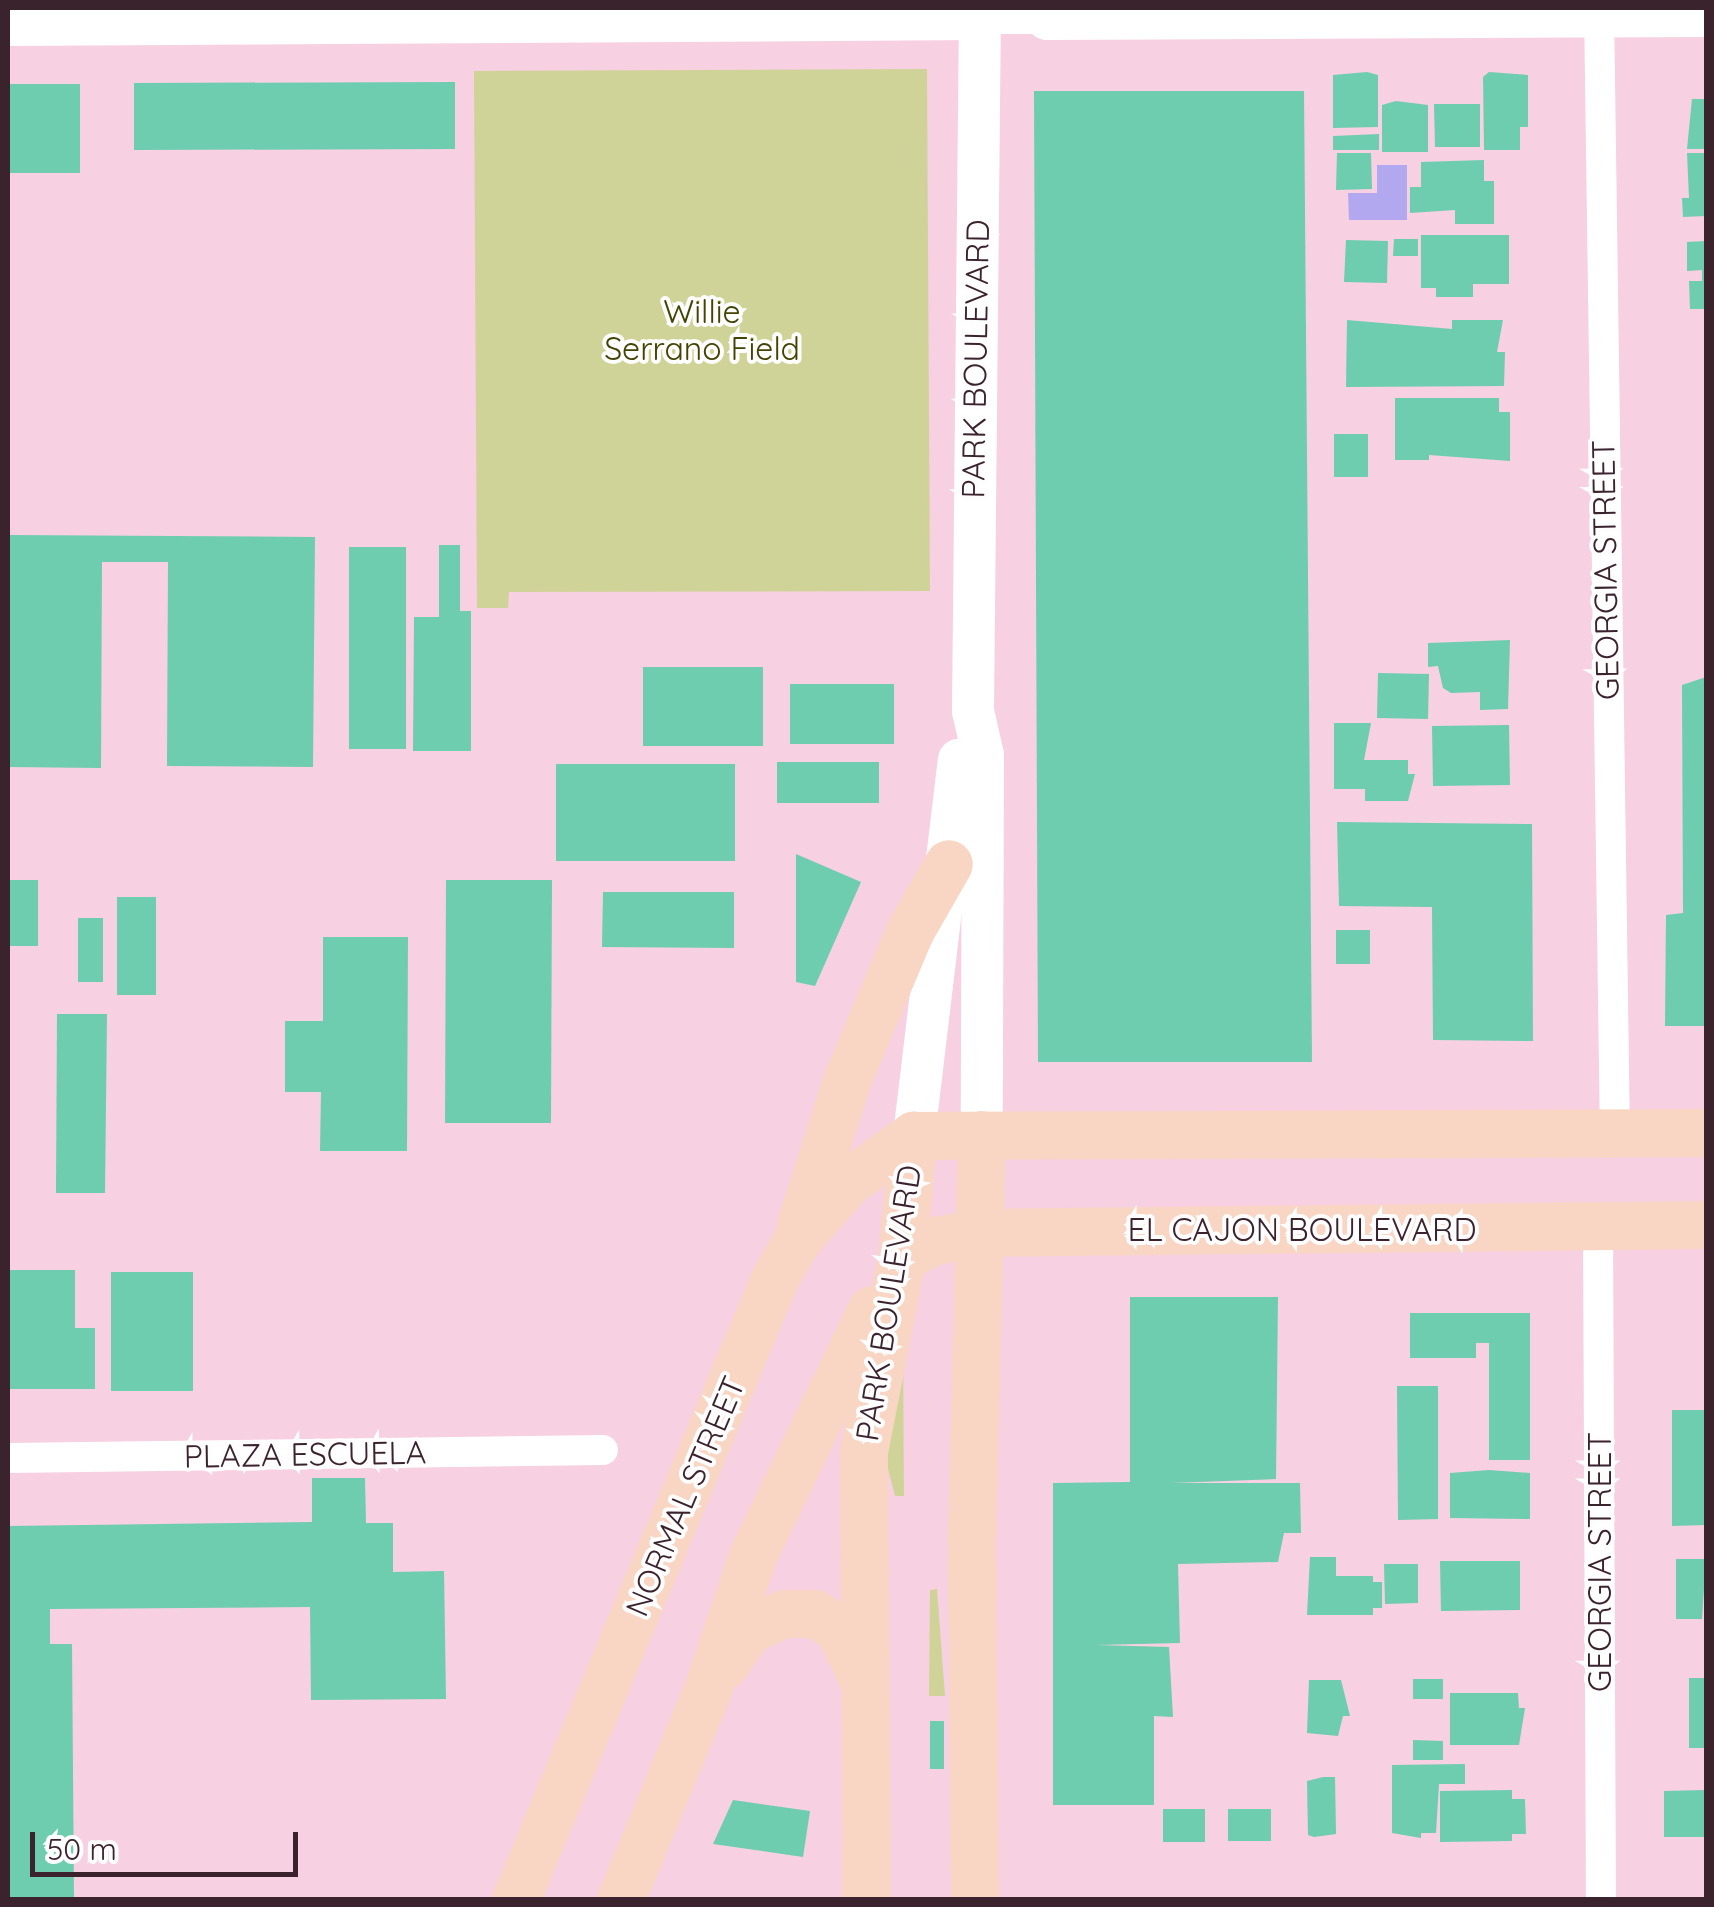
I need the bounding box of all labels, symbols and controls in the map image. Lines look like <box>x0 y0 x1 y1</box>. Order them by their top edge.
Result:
street label: PARK BOULEVARD <box>953 219 997 499</box>
park label: Willie Serrano Field <box>604 293 800 368</box>
street label: GEORGIA STREET <box>1584 440 1626 700</box>
street label: PARK BOULEVARD <box>847 1162 929 1444</box>
street label: EL CAJON BOULEVARD <box>1127 1210 1477 1248</box>
street label: NORMAL STREET <box>617 1370 753 1622</box>
street label: GEORGIA STREET <box>1580 1432 1618 1692</box>
street label: PLAZA ESCUELA <box>183 1433 427 1475</box>
scale bar <box>35 1812 302 1874</box>
text: 50 m <box>47 1830 117 1868</box>

